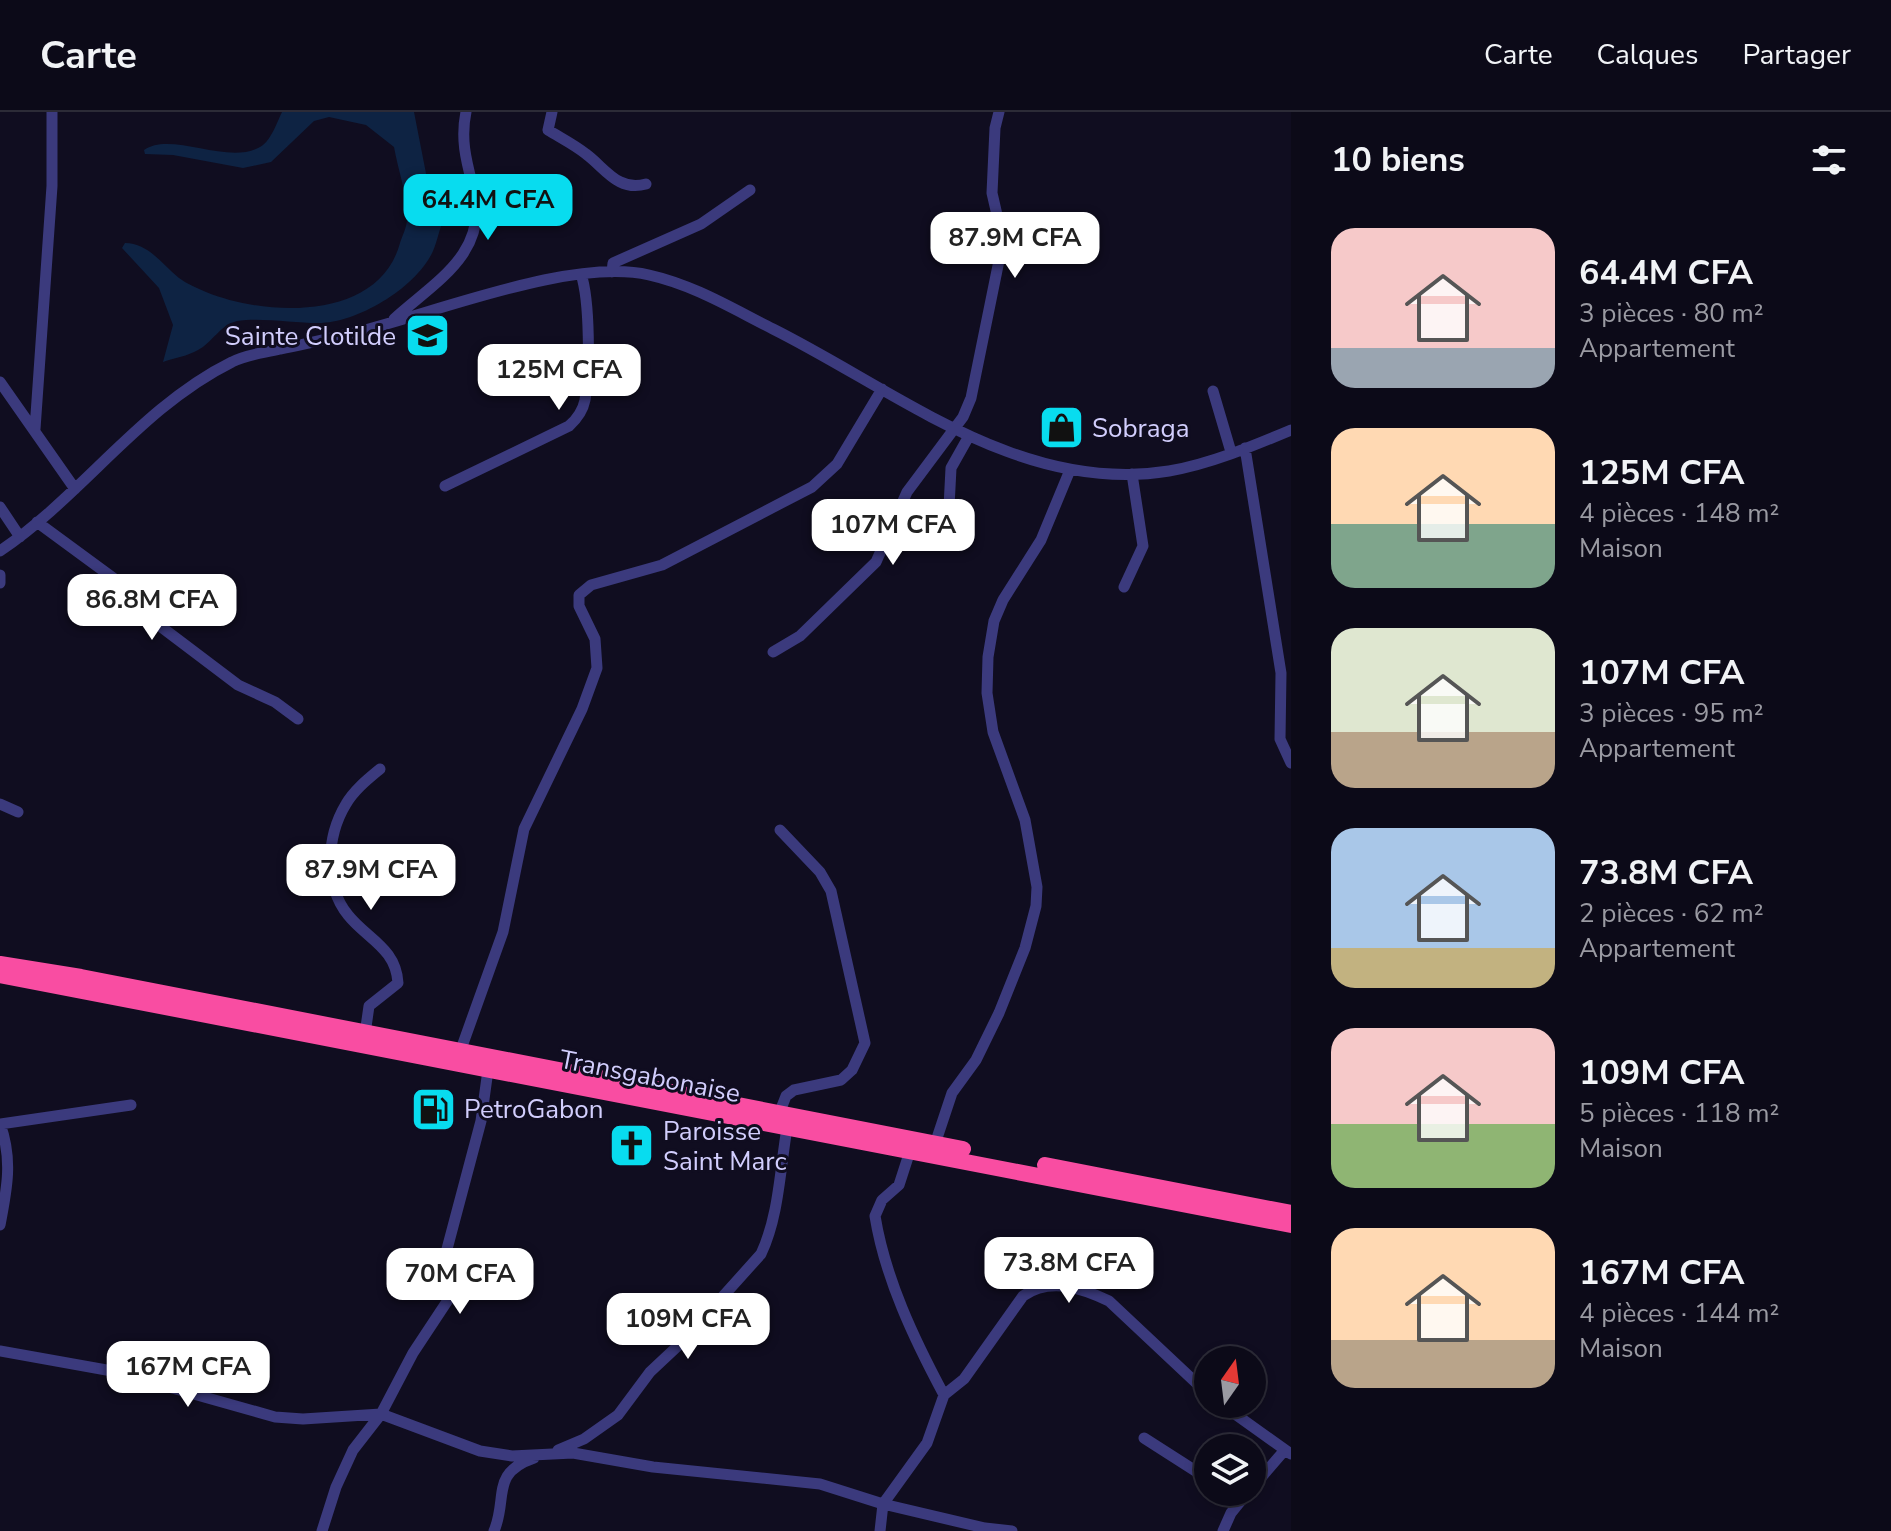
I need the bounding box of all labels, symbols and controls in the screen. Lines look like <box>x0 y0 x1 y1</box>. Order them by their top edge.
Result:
text: Carte <box>40 30 137 81</box>
text: Carte <box>1484 36 1553 74</box>
text: Calques <box>1597 36 1698 74</box>
text: Partager <box>1742 36 1851 74</box>
text: 10 biens <box>1331 137 1465 183</box>
icon: filters <box>1807 138 1851 182</box>
pin: 64.4M CFA <box>396 174 580 242</box>
text: 64.4M CFA <box>421 182 555 217</box>
pin: 87.9M CFA <box>923 212 1107 280</box>
text: 87.9M CFA <box>948 220 1082 255</box>
text: 64.4M CFA <box>1579 250 1753 296</box>
icon: home <box>1395 260 1491 356</box>
text: 3 pièces · 80 m² <box>1579 296 1764 331</box>
school or university icon: Sainte Clotilde <box>403 312 451 360</box>
place label: Sainte Clotilde <box>225 319 396 354</box>
text: Appartement <box>1579 331 1735 366</box>
pin: 125M CFA <box>476 344 642 412</box>
text: 125M CFA <box>496 352 622 387</box>
shop icon: Sobraga <box>1037 404 1085 452</box>
place label: Sobraga <box>1092 411 1190 446</box>
text: 125M CFA <box>1579 450 1745 496</box>
icon: home <box>1395 460 1491 556</box>
text: 4 pièces · 148 m² <box>1579 496 1779 531</box>
pin: 107M CFA <box>810 499 976 567</box>
text: 107M CFA <box>830 507 956 542</box>
text: Maison <box>1579 531 1663 566</box>
pin: 86.8M CFA <box>60 574 244 642</box>
text: 86.8M CFA <box>85 582 219 617</box>
text: 107M CFA <box>1579 650 1745 696</box>
icon: home <box>1395 660 1491 756</box>
text: 3 pièces · 95 m² <box>1579 696 1764 731</box>
text: Appartement <box>1579 731 1735 766</box>
pin: 87.9M CFA <box>279 844 463 912</box>
text: 73.8M CFA <box>1579 850 1753 896</box>
text: 87.9M CFA <box>304 852 438 887</box>
icon: home <box>1395 860 1491 956</box>
text: 2 pièces · 62 m² <box>1579 896 1764 931</box>
text: Appartement <box>1579 931 1735 966</box>
street label: Transgabonaise <box>557 1042 743 1111</box>
text: 109M CFA <box>1579 1050 1745 1096</box>
icon: home <box>1395 1060 1491 1156</box>
fuel station icon: PetroGabon <box>409 1085 457 1133</box>
place label: PetroGabon <box>464 1092 603 1127</box>
text: 5 pièces · 118 m² <box>1579 1096 1779 1131</box>
place label: Paroisse Saint Marc <box>663 1114 787 1179</box>
church icon: Paroisse Saint Marc <box>608 1122 656 1170</box>
text: Maison <box>1579 1131 1663 1166</box>
pin: 73.8M CFA <box>977 1237 1161 1305</box>
text: 73.8M CFA <box>1002 1245 1136 1280</box>
pin: 70M CFA <box>386 1248 534 1316</box>
text: 167M CFA <box>1579 1250 1745 1296</box>
text: 70M CFA <box>405 1256 515 1291</box>
icon: home <box>1395 1260 1491 1356</box>
pin: 109M CFA <box>605 1293 771 1361</box>
text: 4 pièces · 144 m² <box>1579 1296 1779 1331</box>
text: 109M CFA <box>625 1301 751 1336</box>
text: Maison <box>1579 1331 1663 1366</box>
pin: 167M CFA <box>105 1341 271 1409</box>
north arrow <box>1194 1346 1266 1418</box>
map controls <box>1194 1346 1266 1506</box>
text: 167M CFA <box>125 1349 251 1384</box>
button: layers <box>1194 1434 1266 1506</box>

